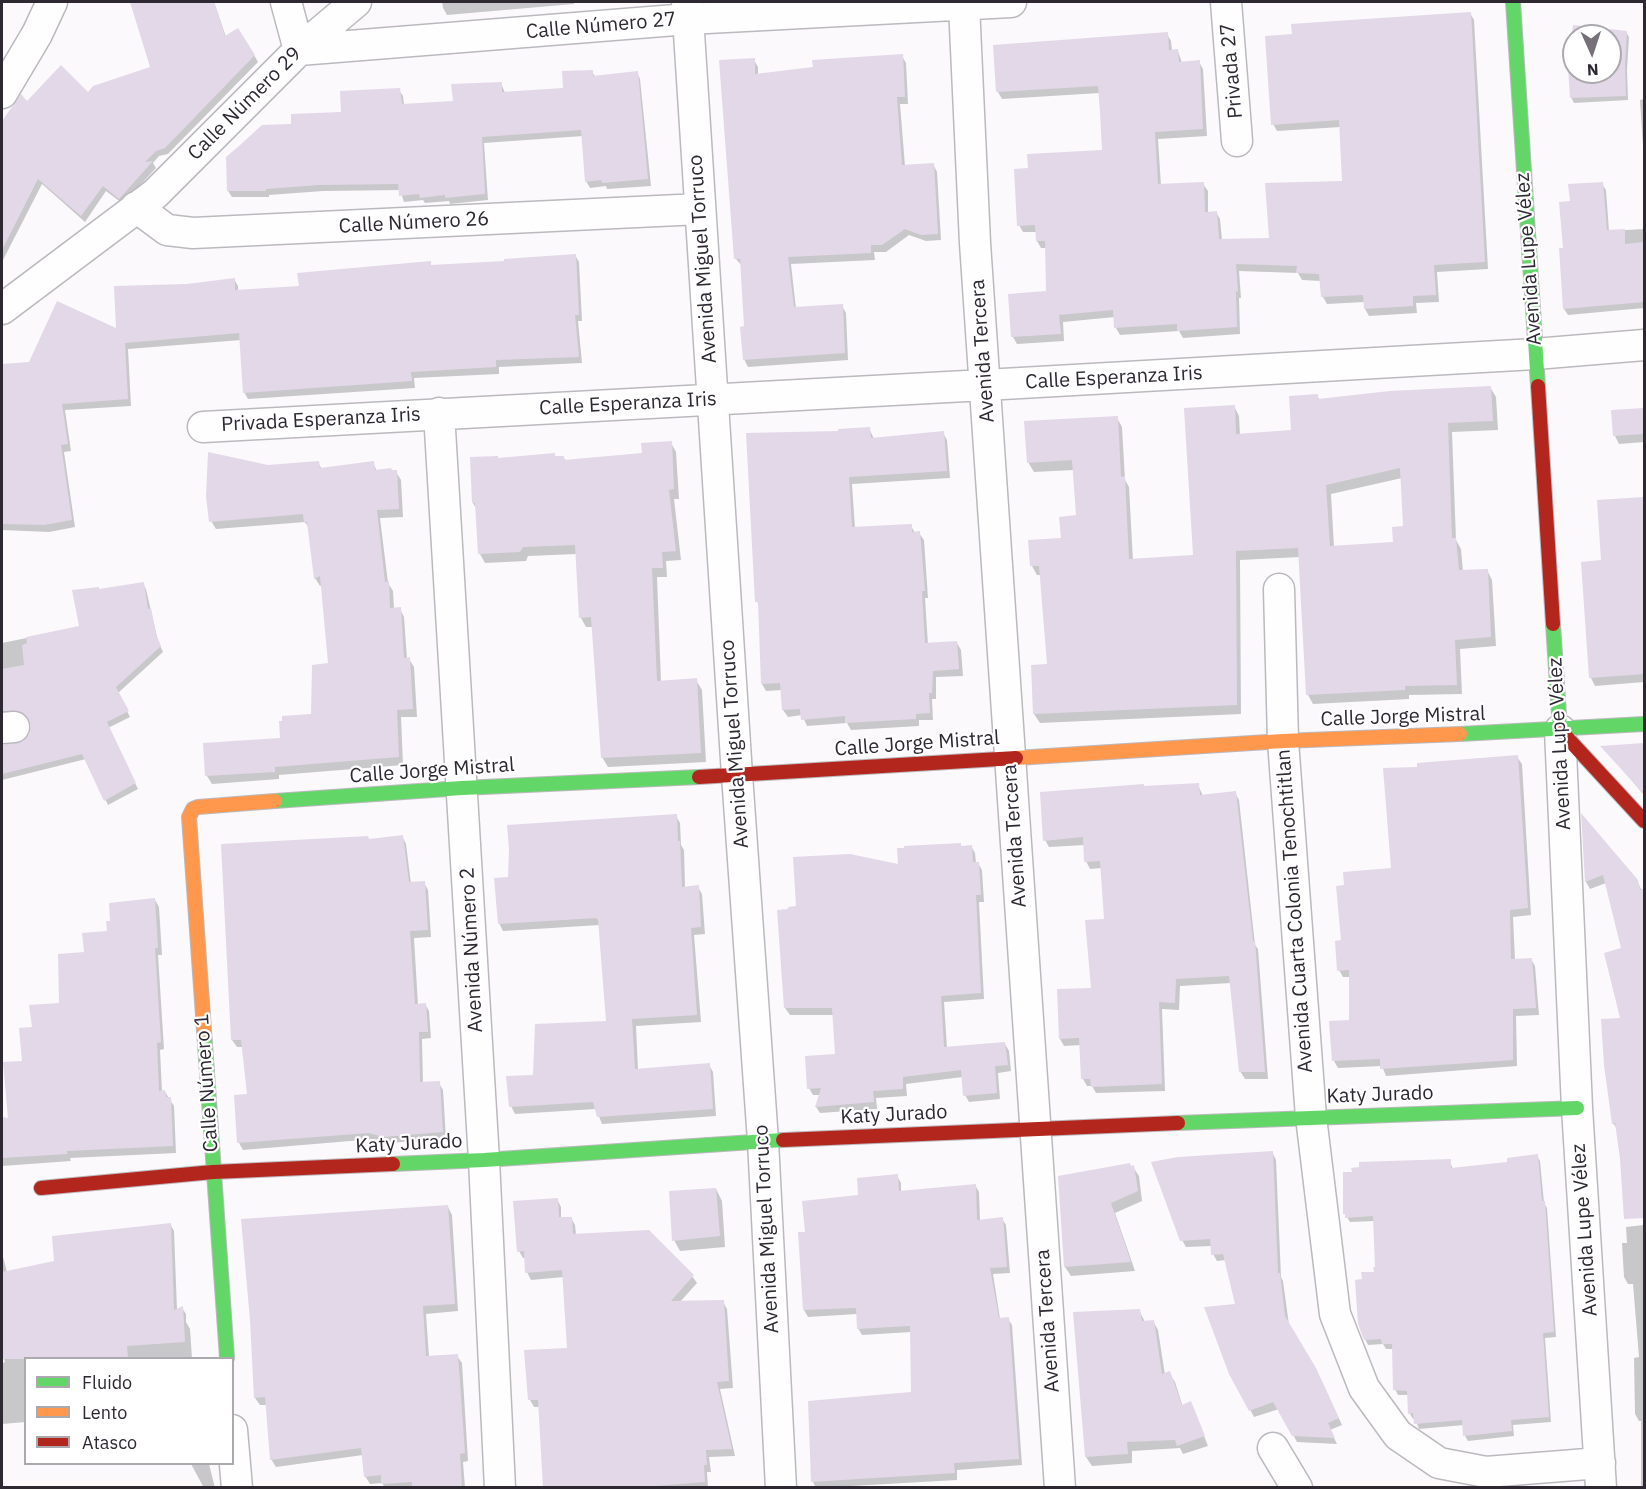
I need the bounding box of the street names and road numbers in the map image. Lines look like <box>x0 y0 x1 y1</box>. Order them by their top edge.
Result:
street label: Calle Número 27 <box>525 7 677 45</box>
street label: Privada 27 <box>1216 22 1248 120</box>
street label: Calle Número 29 <box>183 42 307 166</box>
street label: Avenida Miguel Torruco <box>684 154 722 364</box>
street label: Avenida Lupe Vélez <box>1511 172 1547 346</box>
street label: Calle Número 26 <box>338 207 490 239</box>
street label: Avenida Tercera <box>966 279 1000 423</box>
street label: Calle Esperanza Iris <box>1025 361 1203 395</box>
street label: Calle Esperanza Iris <box>539 387 717 421</box>
street label: Privada Esperanza Iris <box>221 403 421 437</box>
street label: Avenida Miguel Torruco <box>716 639 754 849</box>
street label: Avenida Lupe Vélez <box>1543 657 1577 831</box>
street label: Calle Jorge Mistral <box>1320 702 1486 732</box>
street label: Calle Jorge Mistral <box>834 726 1000 762</box>
street label: Avenida Cuarta Colonia Tenochtitlan <box>1272 748 1318 1074</box>
street label: Calle Jorge Mistral <box>349 753 515 789</box>
street label: Avenida Tercera <box>998 764 1032 908</box>
street label: Avenida Número 2 <box>456 867 488 1033</box>
street label: Calle Número 1 <box>190 1013 224 1153</box>
street label: Katy Jurado <box>1326 1081 1434 1109</box>
street label: Katy Jurado <box>840 1100 948 1130</box>
street label: Avenida Miguel Torruco <box>750 1124 784 1334</box>
street label: Katy Jurado <box>355 1129 463 1159</box>
street label: Avenida Lupe Vélez <box>1567 1143 1603 1317</box>
street label: Avenida Tercera <box>1031 1249 1065 1393</box>

